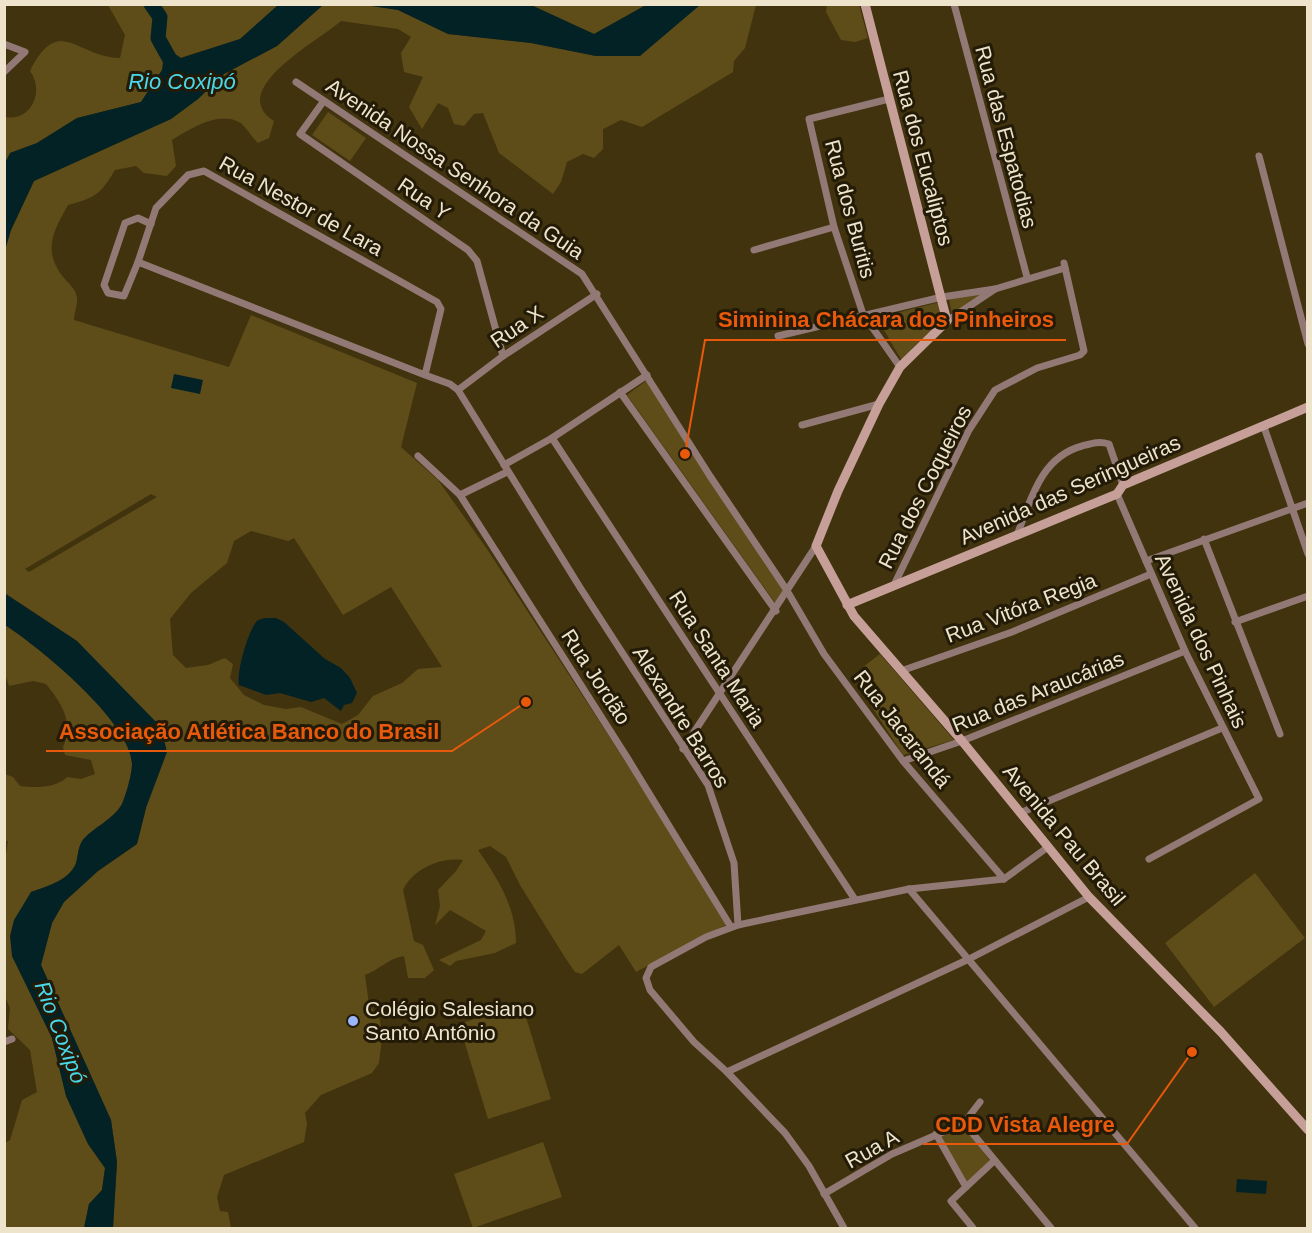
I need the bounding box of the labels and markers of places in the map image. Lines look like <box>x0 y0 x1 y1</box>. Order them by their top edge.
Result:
callout: Siminina Chácara dos Pinheiros <box>705 300 1066 340</box>
callout: Associação Atlética Banco do Brasil <box>46 711 452 751</box>
place label: Colégio Salesiano Santo Antônio <box>365 997 534 1044</box>
marker: Colégio Salesiano Santo Antônio <box>346 1014 360 1028</box>
callout: CDD Vista Alegre <box>923 1104 1127 1144</box>

